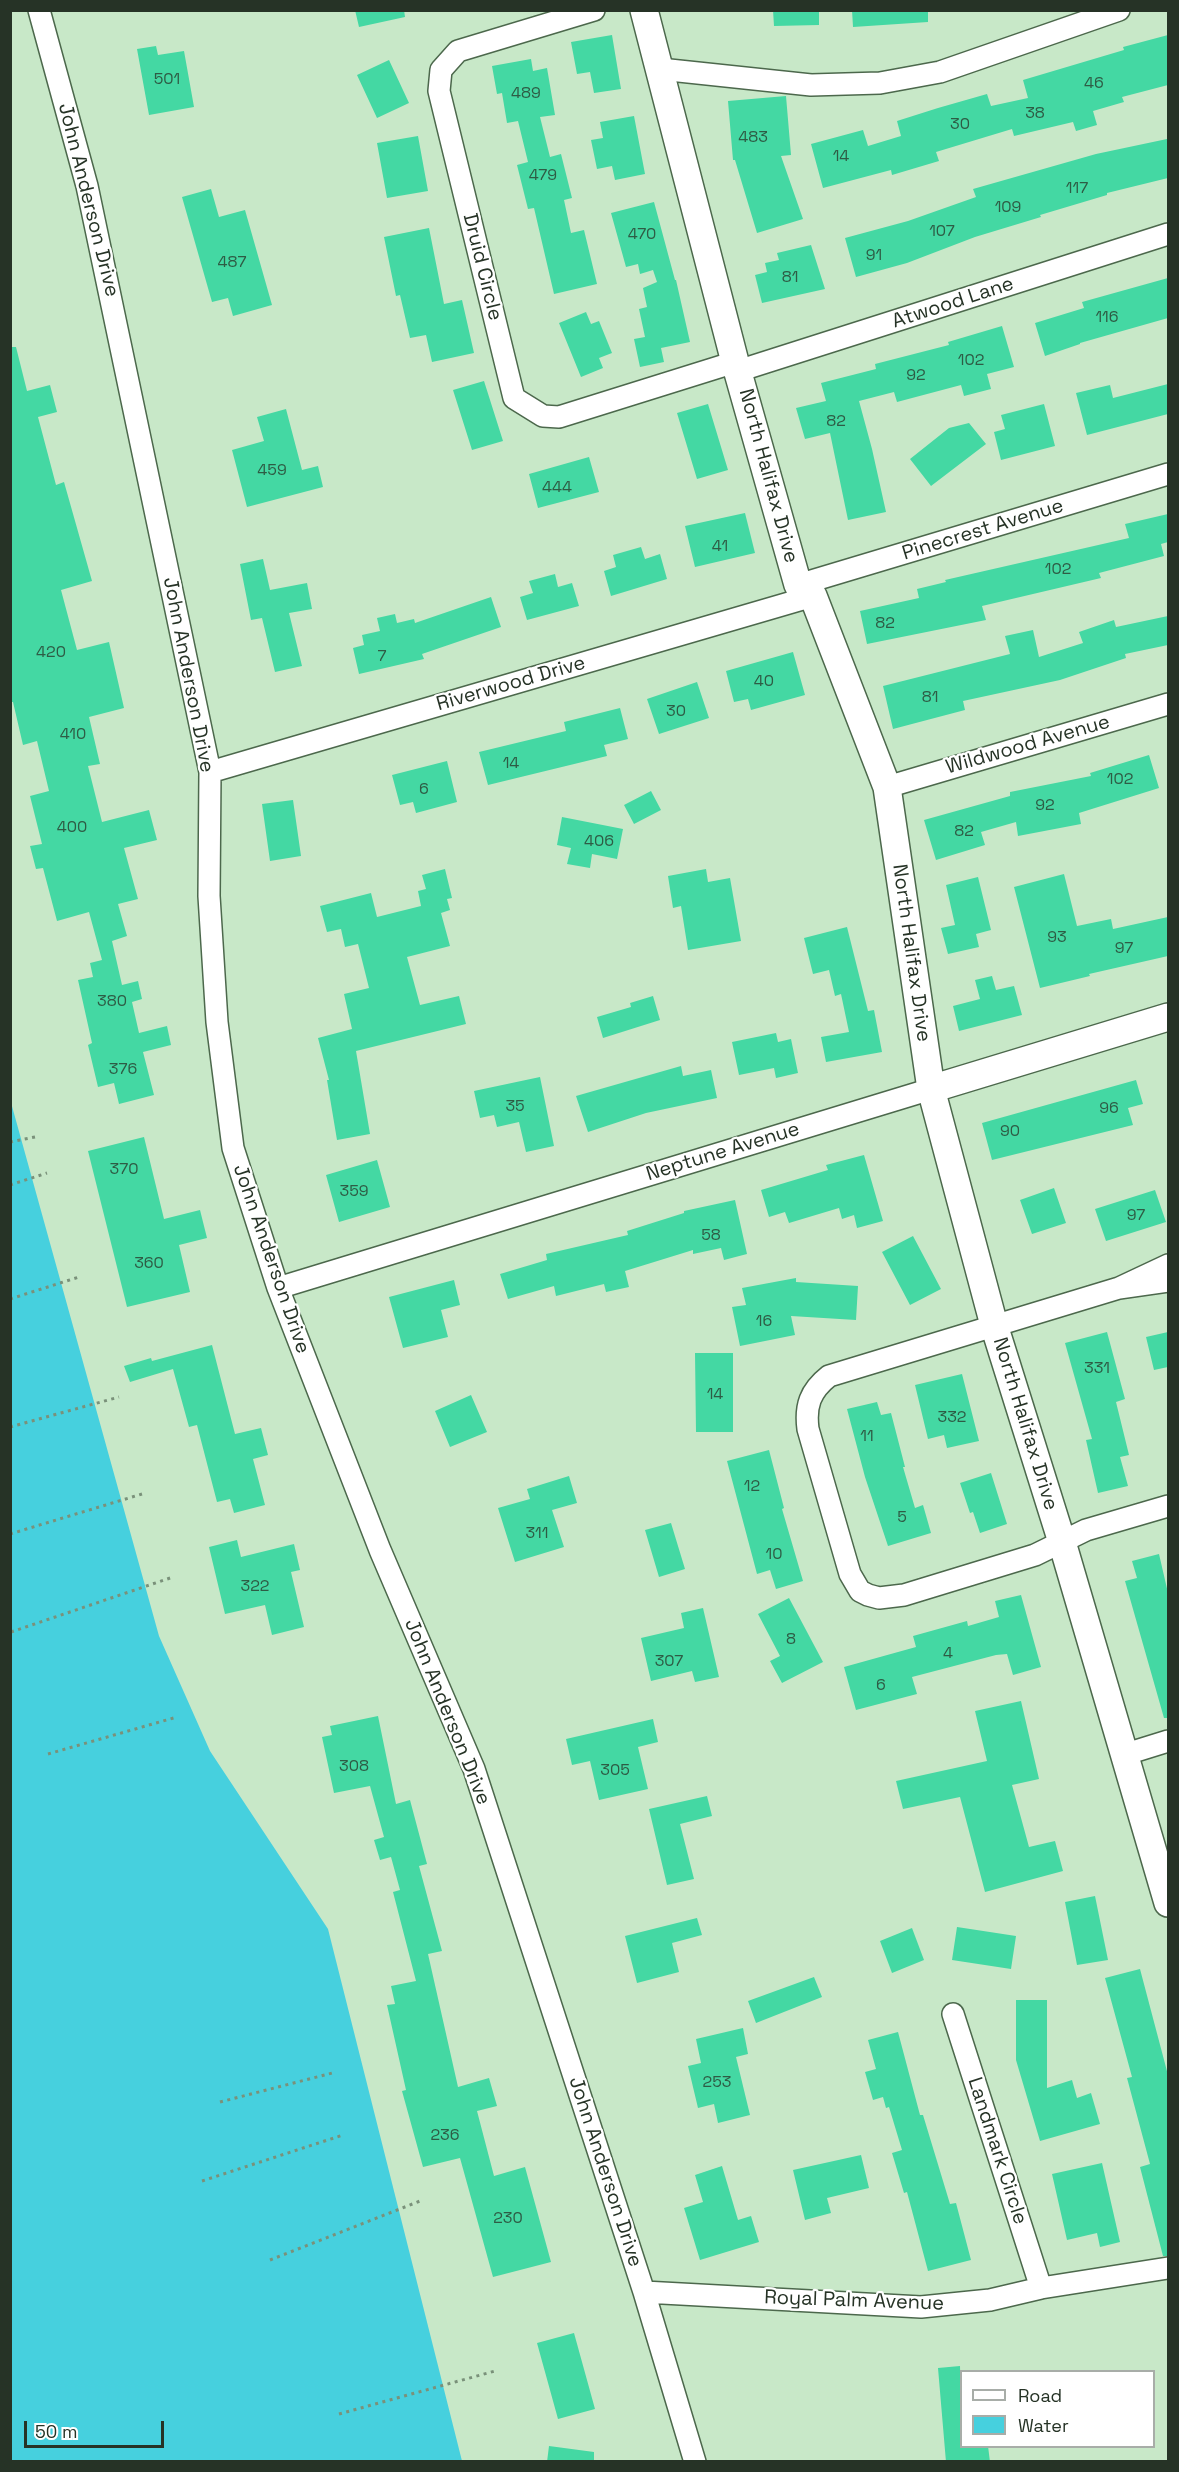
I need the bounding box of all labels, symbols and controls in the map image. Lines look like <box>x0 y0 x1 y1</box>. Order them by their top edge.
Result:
house number: 501 <box>154 70 180 90</box>
house number: 46 <box>1084 74 1104 94</box>
house number: 489 <box>511 84 541 104</box>
street label: John Anderson Drive <box>52 101 124 299</box>
house number: 38 <box>1025 104 1045 124</box>
house number: 30 <box>950 115 970 135</box>
house number: 483 <box>738 128 768 148</box>
house number: 14 <box>833 147 849 167</box>
house number: 479 <box>529 166 557 186</box>
house number: 117 <box>1066 179 1088 199</box>
house number: 109 <box>995 198 1021 218</box>
street label: Druid Circle <box>457 211 507 323</box>
house number: 107 <box>929 222 955 242</box>
house number: 470 <box>628 225 656 245</box>
house number: 91 <box>866 246 882 266</box>
house number: 487 <box>218 253 246 273</box>
house number: 81 <box>782 268 798 288</box>
street label: Atwood Lane <box>889 272 1017 334</box>
house number: 116 <box>1095 308 1119 328</box>
house number: 102 <box>958 351 984 371</box>
house number: 92 <box>906 366 926 386</box>
street label: North Halifax Drive <box>733 386 803 566</box>
house number: 82 <box>826 412 846 432</box>
house number: 459 <box>257 461 287 481</box>
house number: 444 <box>542 478 572 498</box>
street label: Pinecrest Avenue <box>900 494 1066 566</box>
house number: 41 <box>712 537 728 557</box>
house number: 102 <box>1045 560 1071 580</box>
street label: John Anderson Drive <box>157 575 219 775</box>
house number: 82 <box>875 614 895 634</box>
house number: 420 <box>36 643 66 663</box>
house number: 7 <box>377 647 387 667</box>
street label: Riverwood Drive <box>434 651 588 717</box>
house number: 40 <box>754 672 774 692</box>
house number: 81 <box>922 688 938 708</box>
house number: 30 <box>666 702 686 722</box>
street label: Wildwood Avenue <box>943 710 1113 780</box>
house number: 410 <box>60 725 86 745</box>
house number: 14 <box>503 754 519 774</box>
house number: 102 <box>1107 770 1133 790</box>
house number: 6 <box>419 780 429 800</box>
house number: 92 <box>1035 796 1055 816</box>
house number: 400 <box>57 818 87 838</box>
house number: 82 <box>954 822 974 842</box>
house number: 406 <box>584 832 614 852</box>
street label: North Halifax Drive <box>887 863 935 1043</box>
house number: 93 <box>1047 928 1067 948</box>
house number: 97 <box>1115 939 1133 959</box>
house number: 380 <box>97 992 127 1012</box>
house number: 376 <box>109 1060 137 1080</box>
house number: 35 <box>505 1097 525 1117</box>
house number: 96 <box>1099 1099 1119 1119</box>
street label: Neptune Avenue <box>644 1117 802 1187</box>
house number: 90 <box>1000 1122 1020 1142</box>
house number: 370 <box>110 1160 138 1180</box>
street label: John Anderson Drive <box>227 1161 315 1357</box>
house number: 359 <box>339 1182 369 1202</box>
house number: 97 <box>1127 1206 1145 1226</box>
house number: 58 <box>701 1226 721 1246</box>
house number: 360 <box>134 1254 164 1274</box>
house number: 16 <box>756 1312 772 1332</box>
street label: North Halifax Drive <box>987 1335 1063 1513</box>
house number: 331 <box>1084 1359 1110 1379</box>
house number: 14 <box>707 1385 723 1405</box>
house number: 332 <box>938 1408 966 1428</box>
house number: 11 <box>860 1427 874 1447</box>
house number: 12 <box>744 1477 760 1497</box>
house number: 5 <box>897 1508 907 1528</box>
house number: 311 <box>526 1524 548 1544</box>
house number: 10 <box>766 1545 782 1565</box>
house number: 322 <box>241 1577 269 1597</box>
street label: John Anderson Drive <box>399 1615 495 1809</box>
house number: 8 <box>786 1630 796 1650</box>
house number: 4 <box>943 1644 953 1664</box>
house number: 307 <box>655 1652 683 1672</box>
house number: 6 <box>876 1676 886 1696</box>
house number: 308 <box>339 1757 369 1777</box>
house number: 305 <box>600 1761 630 1781</box>
house number: 253 <box>703 2073 731 2093</box>
street label: John Anderson Drive <box>563 2074 647 2270</box>
street label: Landmark Circle <box>962 2074 1032 2228</box>
house number: 236 <box>430 2126 460 2146</box>
house number: 230 <box>493 2209 523 2229</box>
street label: Royal Palm Avenue <box>764 2286 944 2316</box>
legend <box>960 2370 1155 2448</box>
text: Road <box>1018 2384 1062 2407</box>
scale bar <box>27 2409 166 2447</box>
text: Water <box>1018 2414 1069 2437</box>
text: 50 m <box>35 2420 77 2443</box>

